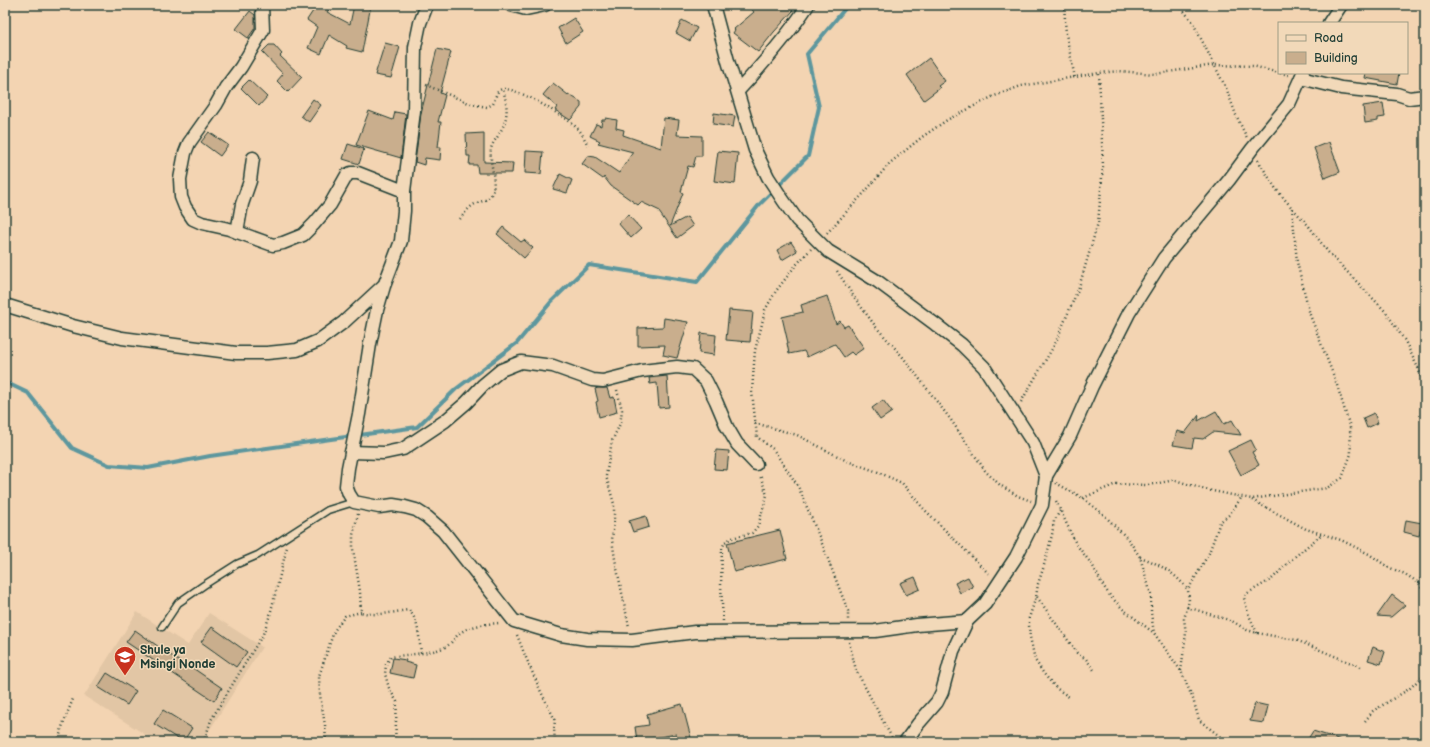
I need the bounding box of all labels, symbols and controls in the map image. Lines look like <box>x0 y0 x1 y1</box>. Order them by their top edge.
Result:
legend <box>1278 22 1408 74</box>
text: Road <box>1314 31 1343 46</box>
text: Building <box>1314 51 1358 66</box>
place label: Shule ya Msingi Nonde <box>140 643 215 672</box>
school or university icon: Shule ya Msingi Nonde <box>112 644 138 677</box>

